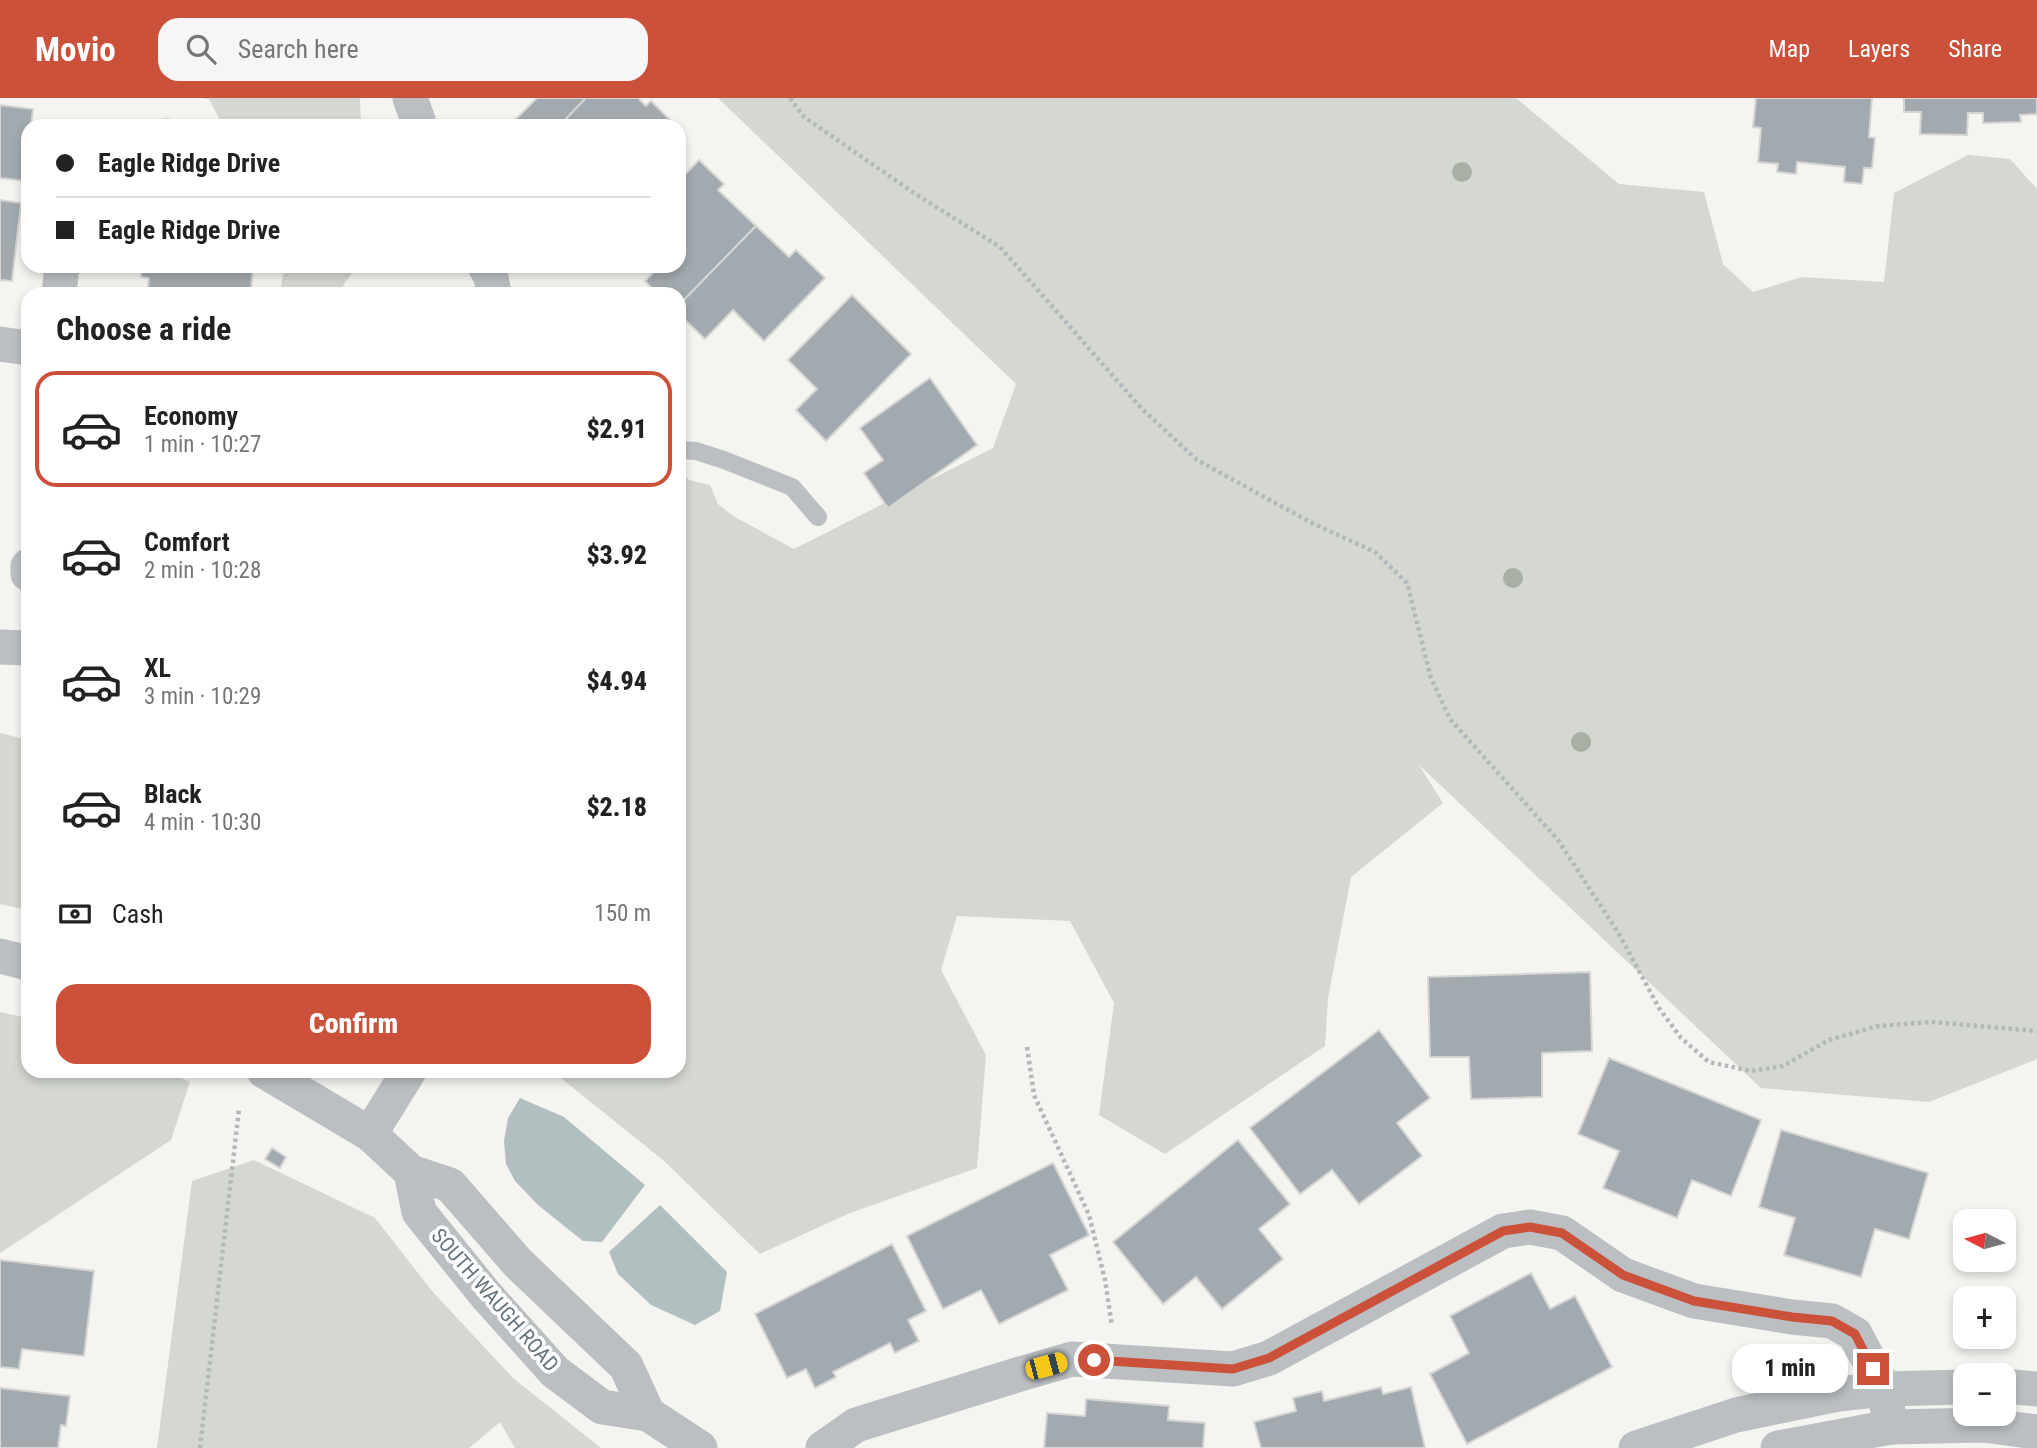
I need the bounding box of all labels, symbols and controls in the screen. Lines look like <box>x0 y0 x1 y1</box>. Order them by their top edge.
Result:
search box <box>158 18 648 81</box>
text: Movio <box>35 30 116 69</box>
icon: search <box>182 30 220 68</box>
text: Search here <box>238 34 359 64</box>
text: Map <box>1769 35 1810 63</box>
text: Layers <box>1848 35 1910 63</box>
text: Share <box>1948 35 2002 63</box>
text: Eagle Ridge Drive <box>98 148 280 178</box>
text: Eagle Ridge Drive <box>98 215 280 245</box>
text: Choose a ride <box>56 310 231 348</box>
icon: car <box>60 398 123 461</box>
text: Economy <box>144 401 238 431</box>
text: $2.91 <box>586 414 647 444</box>
text: 1 min · 10:27 <box>144 431 261 458</box>
icon: car <box>60 524 123 587</box>
text: Comfort <box>144 527 230 557</box>
text: $3.92 <box>586 540 647 570</box>
text: 2 min · 10:28 <box>144 557 261 584</box>
icon: car <box>60 650 123 713</box>
text: XL <box>144 653 171 683</box>
text: $4.94 <box>586 666 647 696</box>
text: 3 min · 10:29 <box>144 683 261 710</box>
icon: car <box>60 776 123 839</box>
text: Black <box>144 779 202 809</box>
text: $2.18 <box>586 792 647 822</box>
text: 4 min · 10:30 <box>144 809 261 836</box>
icon: cash <box>56 895 94 933</box>
text: Cash <box>112 899 164 929</box>
text: 150 m <box>594 900 651 927</box>
button: Confirm <box>56 984 651 1064</box>
north arrow <box>1953 1209 2016 1272</box>
map controls <box>1953 1209 2016 1426</box>
street label: SOUTH WAUGH ROAD <box>426 1224 564 1376</box>
button: + <box>1953 1286 2016 1349</box>
route start <box>1078 1344 1110 1376</box>
callout: 1 min <box>1733 1344 1848 1394</box>
car <box>1023 1350 1070 1382</box>
route end <box>1857 1353 1889 1385</box>
text: 1 min <box>1764 1355 1816 1382</box>
button: − <box>1953 1363 2016 1426</box>

